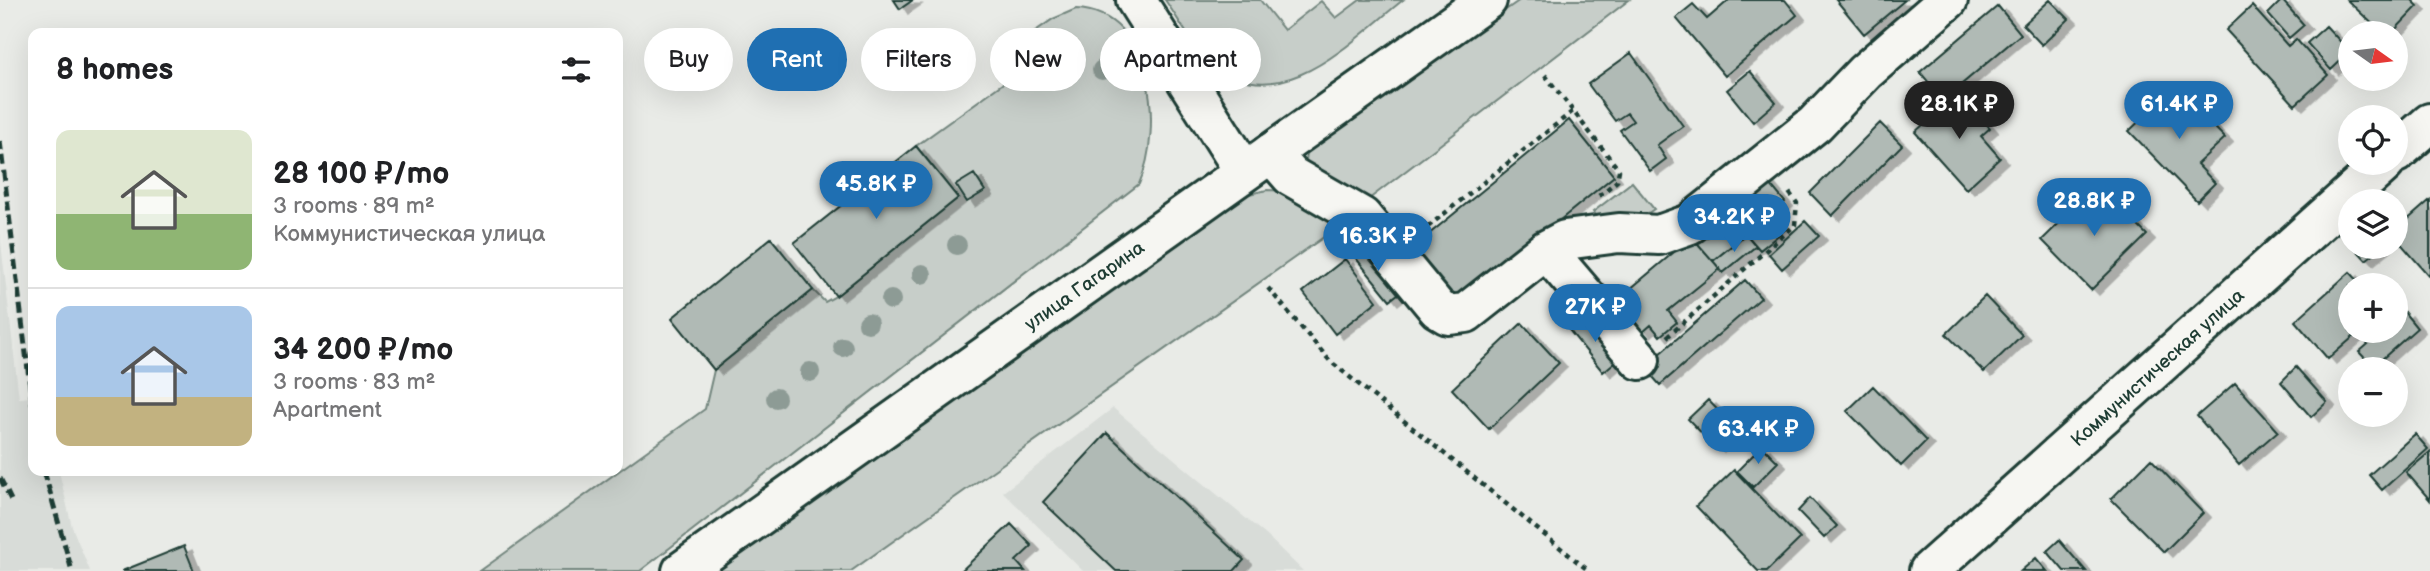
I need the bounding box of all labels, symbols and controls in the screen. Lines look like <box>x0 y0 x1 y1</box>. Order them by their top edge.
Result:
north arrow <box>2338 21 2408 91</box>
map controls <box>2338 21 2408 427</box>
chip: Buy <box>644 28 733 91</box>
chip: Rent <box>747 28 847 91</box>
chip: Filters <box>861 28 976 91</box>
chip: New <box>990 28 1086 91</box>
chip: Apartment <box>1100 28 1261 91</box>
icon: filters <box>557 51 595 89</box>
text: 8 homes <box>56 52 173 88</box>
pin: 28.1K ₽ <box>1894 82 2024 141</box>
pin: 61.4K ₽ <box>2114 82 2244 141</box>
text: 28.1K ₽ <box>1920 90 1998 118</box>
text: 61.4K ₽ <box>2140 90 2218 118</box>
button: locate <box>2338 105 2408 175</box>
text: 28 100 ₽/mo <box>273 156 449 192</box>
icon: home <box>112 158 196 242</box>
pin: 45.8K ₽ <box>811 162 941 221</box>
text: 45.8K ₽ <box>836 170 916 198</box>
pin: 28.8K ₽ <box>2029 178 2159 238</box>
text: 28.8K ₽ <box>2053 187 2135 215</box>
button: layers <box>2338 189 2408 259</box>
text: 3 rooms · 89 m² <box>273 192 435 220</box>
pin: 34.2K ₽ <box>1669 194 1799 254</box>
text: 34.2K ₽ <box>1693 203 1775 231</box>
pin: 16.3K ₽ <box>1313 214 1443 273</box>
text: Коммунистическая улица <box>273 220 545 248</box>
text: 16.3K ₽ <box>1339 222 1417 250</box>
street label: улица Гагарина <box>1021 236 1149 336</box>
button: + <box>2338 273 2408 343</box>
pin: 27K ₽ <box>1546 284 1644 344</box>
street label: Коммунистическая улица <box>2067 284 2249 452</box>
text: 27K ₽ <box>1564 293 1626 321</box>
text: 34 200 ₽/mo <box>273 332 453 368</box>
icon: home <box>112 334 196 418</box>
button: − <box>2338 357 2408 427</box>
text: 3 rooms · 83 m² <box>273 368 435 396</box>
text: Apartment <box>273 396 382 424</box>
pin: 63.4K ₽ <box>1693 406 1823 466</box>
text: 63.4K ₽ <box>1717 415 1799 443</box>

